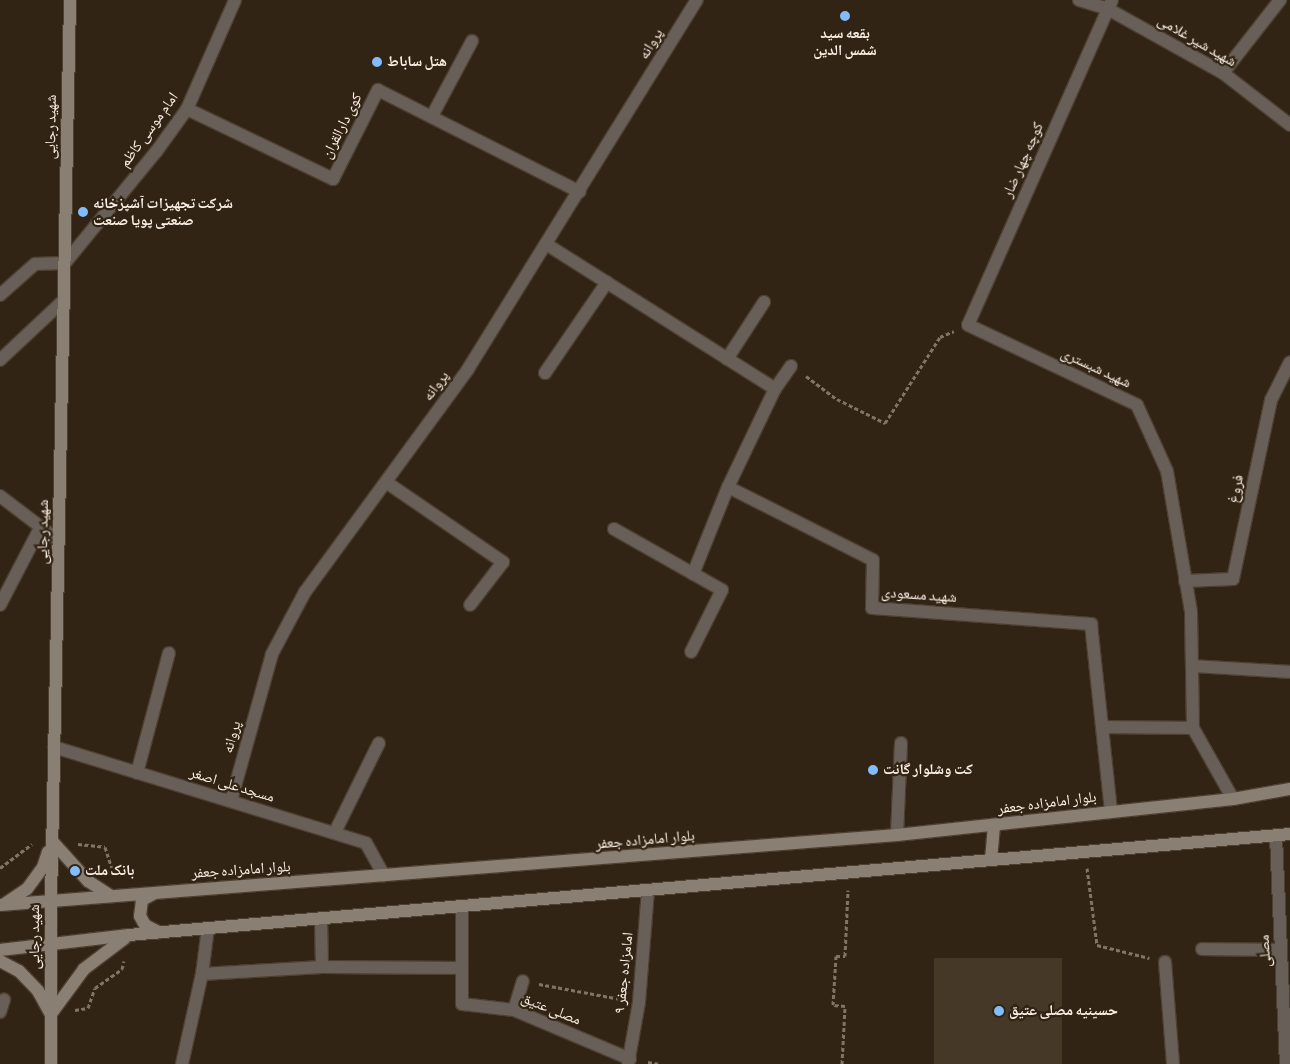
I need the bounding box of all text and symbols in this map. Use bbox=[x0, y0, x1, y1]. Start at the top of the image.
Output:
marker: بقعه سید شمس الدین bbox=[839, 10, 851, 22]
street label: شهید شیر غلامی bbox=[1154, 11, 1240, 71]
place label: بقعه سید شمس الدین bbox=[813, 24, 877, 59]
street label: پروانه bbox=[635, 25, 667, 63]
place label: هتل ساباط bbox=[387, 53, 447, 71]
marker: هتل ساباط bbox=[371, 56, 383, 68]
street label: امام موسی کاظم bbox=[116, 89, 182, 171]
street label: کوی دارالقران bbox=[318, 90, 366, 162]
street label: شهید رجایی bbox=[41, 94, 61, 160]
street label: کوچه چهار ضار bbox=[998, 120, 1048, 200]
place label: شرکت تجهیزات آشپزخانه صنعتی پویا صنعت bbox=[93, 194, 233, 229]
marker: شرکت تجهیزات آشپزخانه صنعتی پویا صنعت bbox=[77, 206, 89, 218]
street label: شهید شبستری bbox=[1058, 344, 1134, 392]
street label: پروانه bbox=[419, 367, 453, 405]
street label: فروغ bbox=[1224, 473, 1248, 505]
street label: شهید رجایی bbox=[33, 499, 53, 565]
street label: شهید مسعودی bbox=[880, 583, 958, 607]
street label: پروانه bbox=[219, 719, 245, 755]
place label: کت وشلوار گانت bbox=[883, 761, 973, 779]
street label: مسجد علی اصغر bbox=[187, 764, 277, 806]
marker: کت وشلوار گانت bbox=[867, 764, 879, 776]
street label: بلوار امامزاده جعفر bbox=[996, 788, 1098, 818]
street label: بلوار امامزاده جعفر bbox=[595, 827, 695, 853]
street label: بلوار امامزاده جعفر bbox=[191, 858, 291, 882]
place label: بانک ملت bbox=[85, 862, 134, 880]
marker: بانک ملت bbox=[69, 865, 81, 877]
street label: شهید رجایی bbox=[26, 904, 44, 970]
street label: امامزاده جعفر ۹ bbox=[611, 931, 637, 1015]
street label: مصلی bbox=[1255, 934, 1275, 968]
street label: مصلی عتیق bbox=[518, 989, 584, 1029]
place label: حسینیه مصلی عتیق bbox=[1009, 1002, 1118, 1020]
marker: حسینیه مصلی عتیق bbox=[993, 1005, 1005, 1017]

